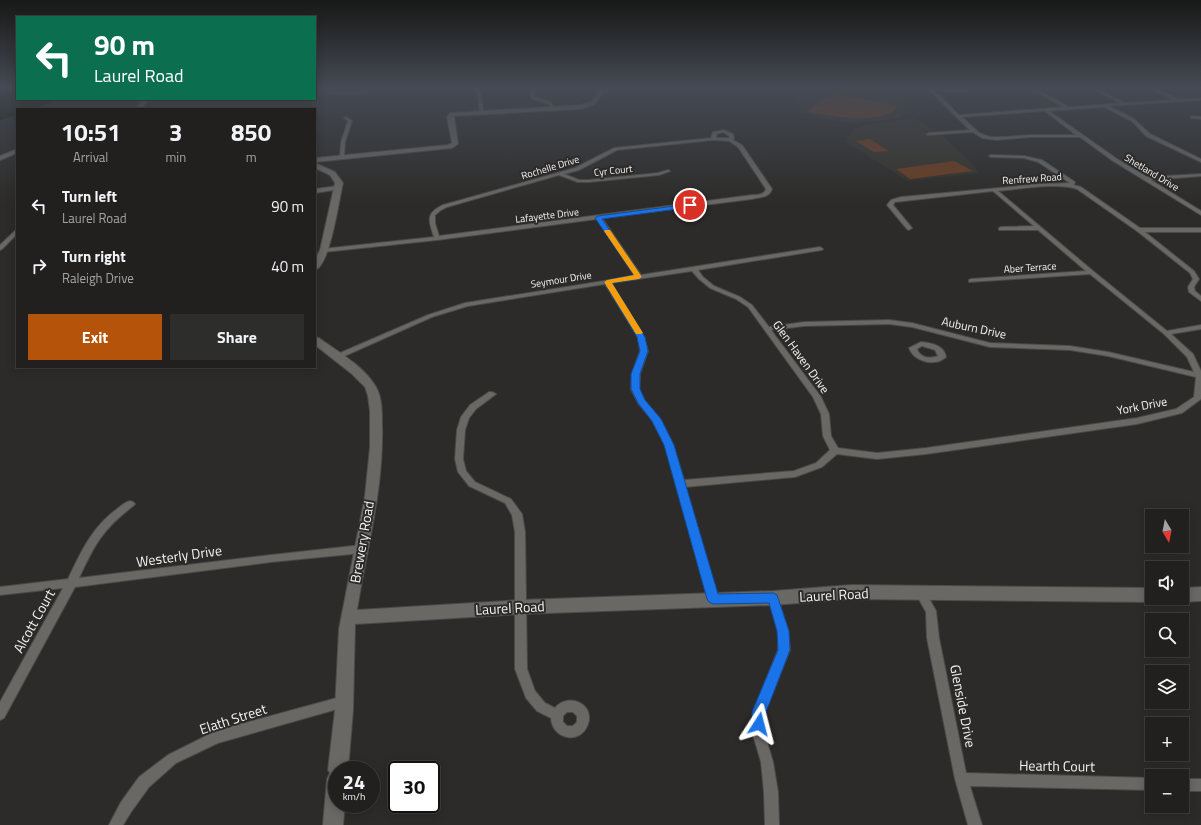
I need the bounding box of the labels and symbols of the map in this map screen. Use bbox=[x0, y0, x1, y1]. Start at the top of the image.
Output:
street label: Shetland Drive bbox=[1122, 150, 1182, 195]
street label: Rochelle Drive bbox=[519, 152, 581, 183]
street label: Cyr Court bbox=[593, 161, 634, 180]
street label: Renfrew Road bbox=[1002, 169, 1062, 188]
pin bbox=[673, 188, 707, 222]
street label: Lafayette Drive bbox=[514, 204, 580, 227]
street label: Aber Terrace bbox=[1003, 258, 1057, 277]
street label: Seymour Drive bbox=[529, 267, 593, 292]
street label: Auburn Drive bbox=[940, 311, 1008, 344]
street label: Glen Haven Drive bbox=[768, 316, 834, 397]
street label: York Drive bbox=[1115, 391, 1169, 420]
street label: Brewery Road bbox=[344, 499, 379, 585]
north arrow bbox=[1145, 509, 1189, 553]
street label: Westerly Drive bbox=[135, 539, 223, 572]
street label: Laurel Road bbox=[799, 582, 869, 607]
street label: Alcott Court bbox=[7, 585, 60, 656]
street label: Laurel Road bbox=[475, 595, 545, 620]
street label: Glenside Drive bbox=[945, 663, 982, 749]
street label: Elath Street bbox=[197, 698, 269, 739]
position arrow bbox=[738, 703, 780, 745]
street label: Hearth Court bbox=[1019, 754, 1095, 777]
speed limit sign: 30 bbox=[388, 761, 440, 813]

